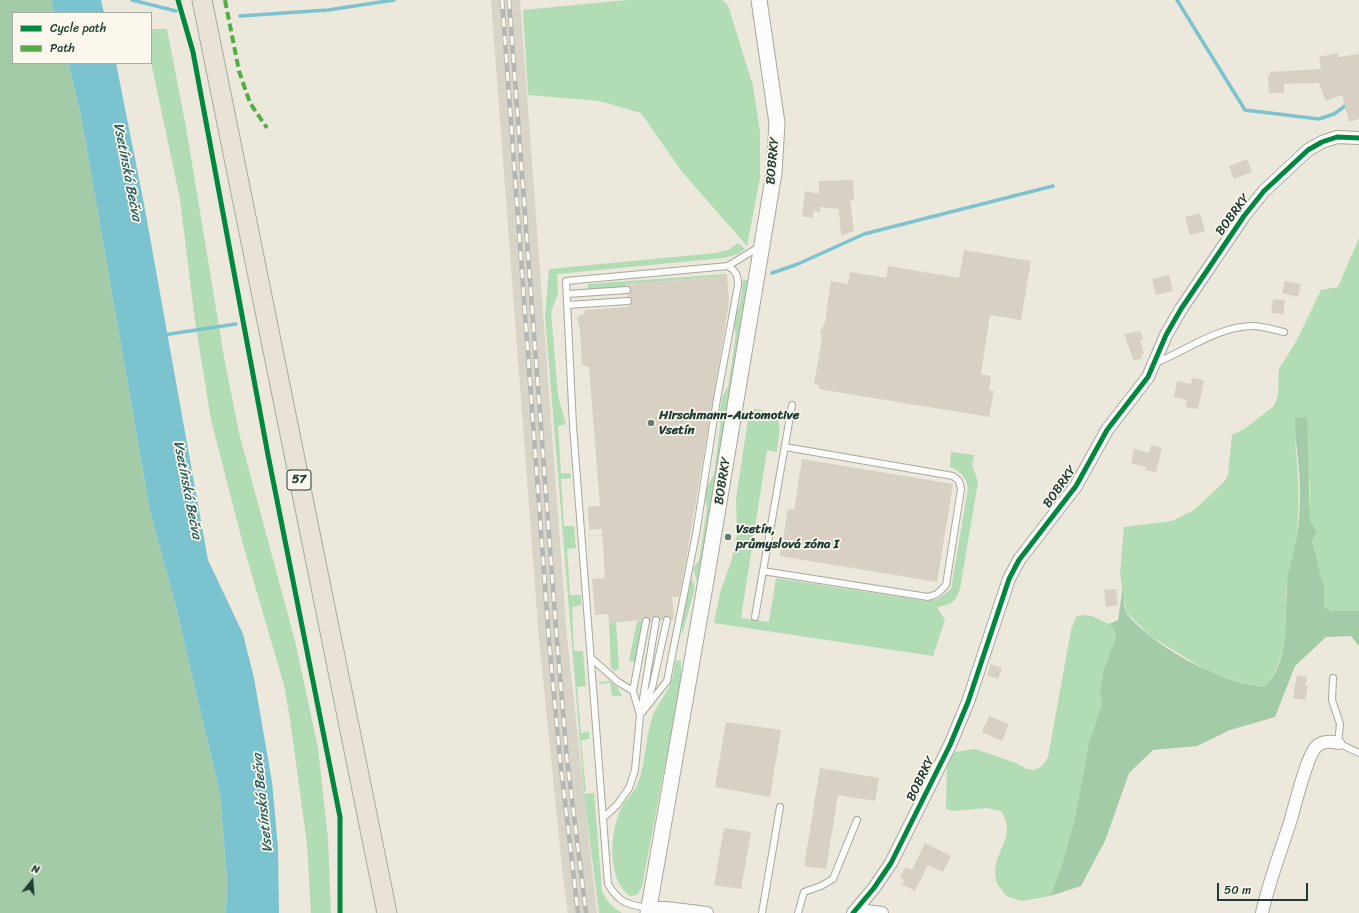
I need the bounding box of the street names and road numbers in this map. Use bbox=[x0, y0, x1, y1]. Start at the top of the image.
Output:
street label: BOBRKY bbox=[763, 136, 783, 186]
street label: BOBRKY bbox=[1213, 191, 1253, 239]
street label: BOBRKY bbox=[712, 456, 734, 506]
street label: BOBRKY bbox=[1040, 463, 1080, 511]
road number: 57 bbox=[287, 470, 311, 490]
street label: BOBRKY bbox=[904, 754, 938, 804]

